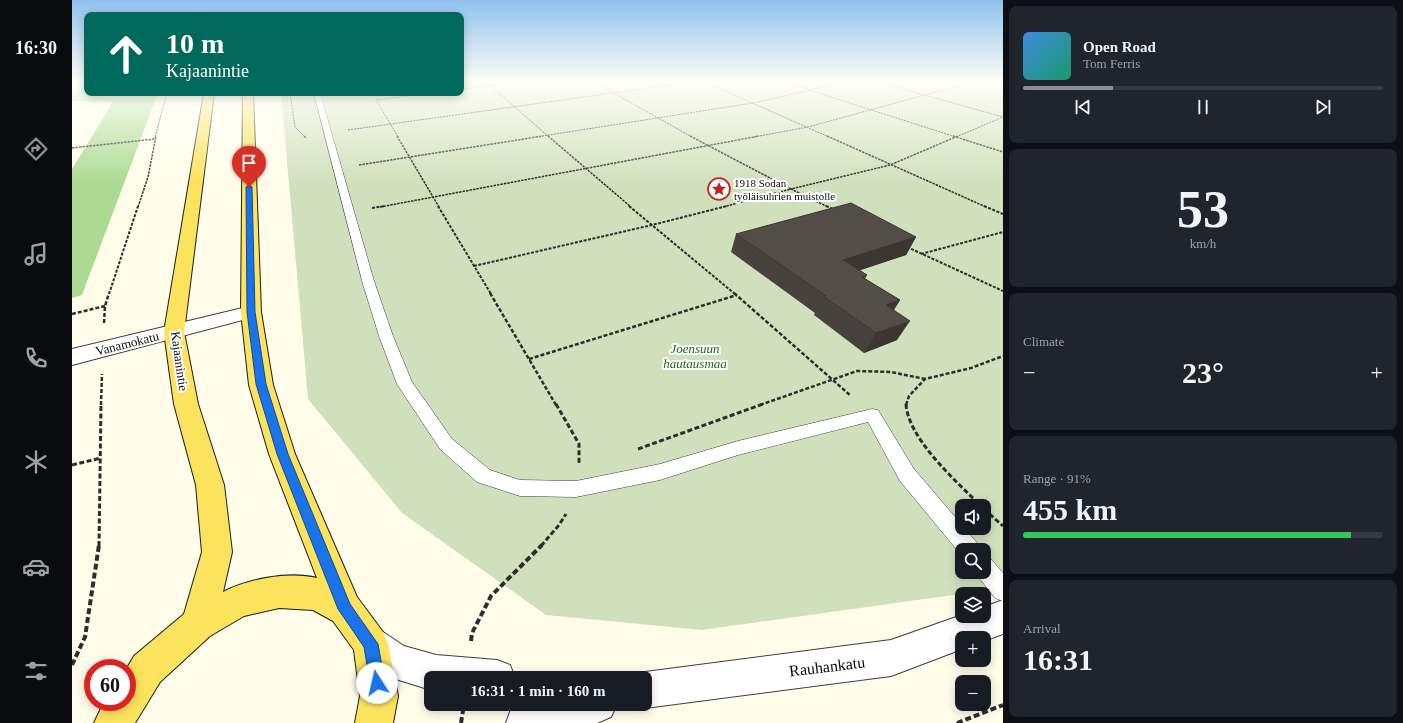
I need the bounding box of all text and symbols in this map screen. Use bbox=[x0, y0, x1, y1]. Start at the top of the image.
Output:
icon: ahead bbox=[100, 28, 152, 80]
text: 10 m bbox=[166, 28, 224, 59]
text: 16:30 bbox=[15, 38, 57, 58]
text: Open Road bbox=[1083, 39, 1156, 55]
text: Tom Ferris bbox=[1083, 56, 1140, 71]
text: Kajaanintie bbox=[166, 61, 249, 81]
icon: previous bbox=[1072, 96, 1094, 118]
icon: pause bbox=[1192, 96, 1214, 118]
icon: next bbox=[1312, 96, 1334, 118]
icon: directions bbox=[22, 135, 50, 163]
pin bbox=[232, 146, 266, 187]
icon: arrive bbox=[238, 152, 260, 174]
place icon: 1918 Sodan työläisuhrien muistolle bbox=[706, 176, 732, 202]
place label: 1918 Sodan työläisuhrien muistolle bbox=[734, 177, 835, 202]
text: 53 bbox=[1177, 181, 1229, 238]
text: km/h bbox=[1190, 236, 1216, 251]
icon: music bbox=[22, 240, 50, 268]
street label: Vanamokatu bbox=[94, 328, 161, 359]
street label: Kajaanintie bbox=[168, 330, 191, 392]
text: Climate bbox=[1023, 334, 1064, 349]
park label: Joensuun hautausmaa bbox=[663, 341, 727, 371]
icon: phone bbox=[22, 344, 50, 372]
text: 23° bbox=[1182, 356, 1224, 389]
text: − bbox=[1023, 360, 1035, 385]
text: + bbox=[1371, 360, 1383, 385]
icon: climate bbox=[22, 448, 50, 476]
text: Range · 91% bbox=[1023, 471, 1091, 486]
text: 455 km bbox=[1023, 493, 1117, 526]
map controls bbox=[955, 499, 991, 711]
button: sound bbox=[955, 499, 991, 535]
button: search bbox=[955, 543, 991, 579]
icon: car bbox=[22, 553, 50, 581]
button: layers bbox=[955, 587, 991, 623]
text: Arrival bbox=[1023, 621, 1061, 636]
button: + bbox=[955, 631, 991, 667]
text: 16:31 bbox=[1023, 643, 1093, 676]
street label: Rauhankatu bbox=[788, 653, 866, 680]
icon: filters bbox=[22, 657, 50, 685]
speed limit sign: 60 bbox=[84, 659, 136, 711]
position arrow bbox=[356, 662, 398, 704]
button: − bbox=[955, 675, 991, 711]
text: 16:31 · 1 min · 160 m bbox=[471, 683, 606, 699]

